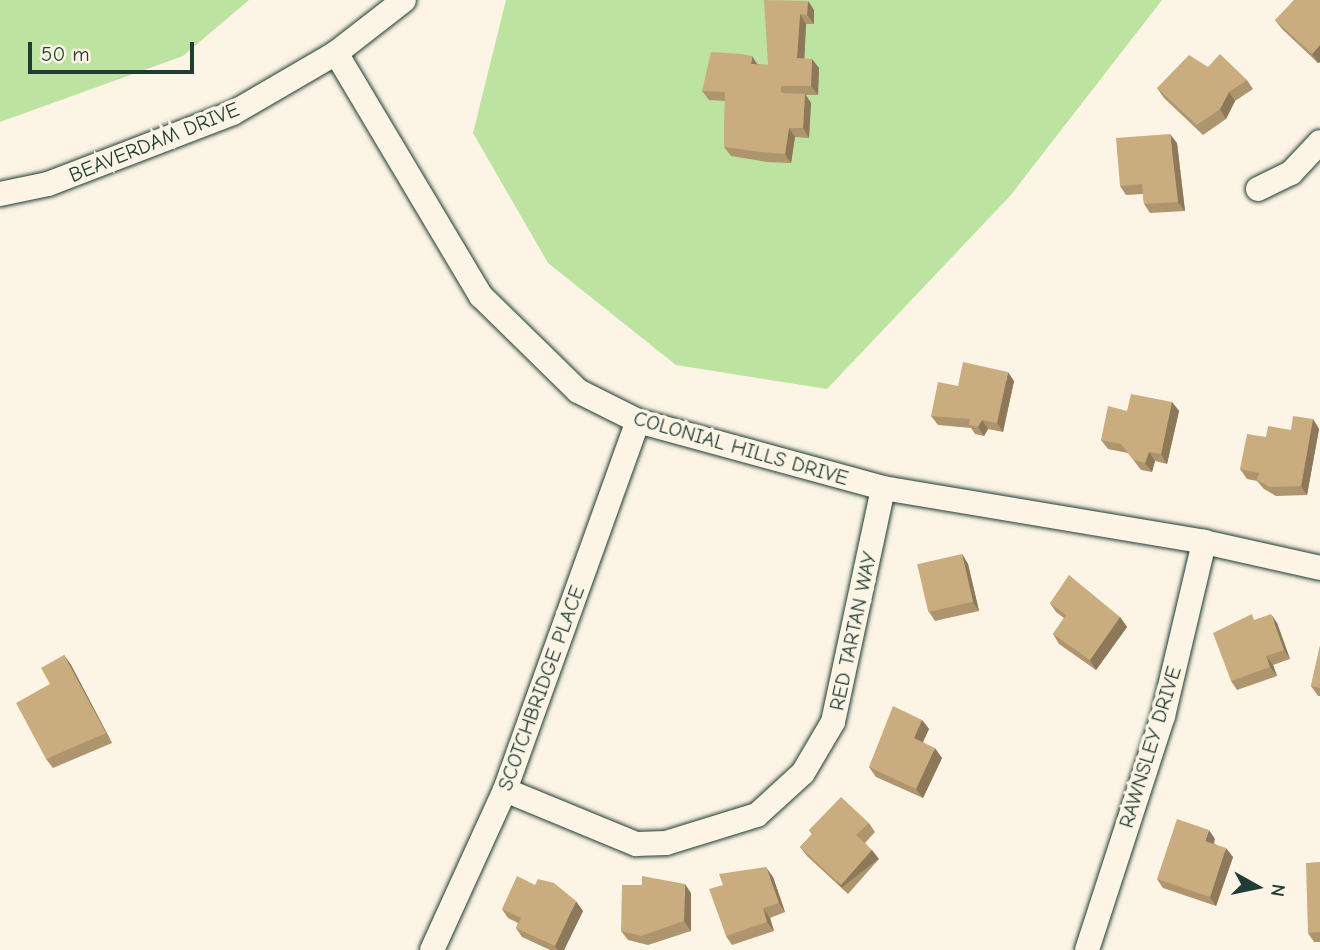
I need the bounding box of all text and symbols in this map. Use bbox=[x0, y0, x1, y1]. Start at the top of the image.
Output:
scale bar bbox=[32, 28, 198, 72]
text: 50 m bbox=[41, 42, 90, 66]
street label: BEAVERDAM DRIVE bbox=[65, 96, 243, 188]
street label: COLONIAL HILLS DRIVE bbox=[631, 405, 851, 491]
street label: RED TARTAN WAY bbox=[824, 549, 882, 713]
street label: SCOTCHBRIDGE PLACE bbox=[492, 582, 590, 794]
street label: RAWNSLEY DRIVE bbox=[1113, 663, 1187, 831]
north arrow bbox=[1222, 852, 1292, 922]
text: N bbox=[1266, 882, 1290, 898]

